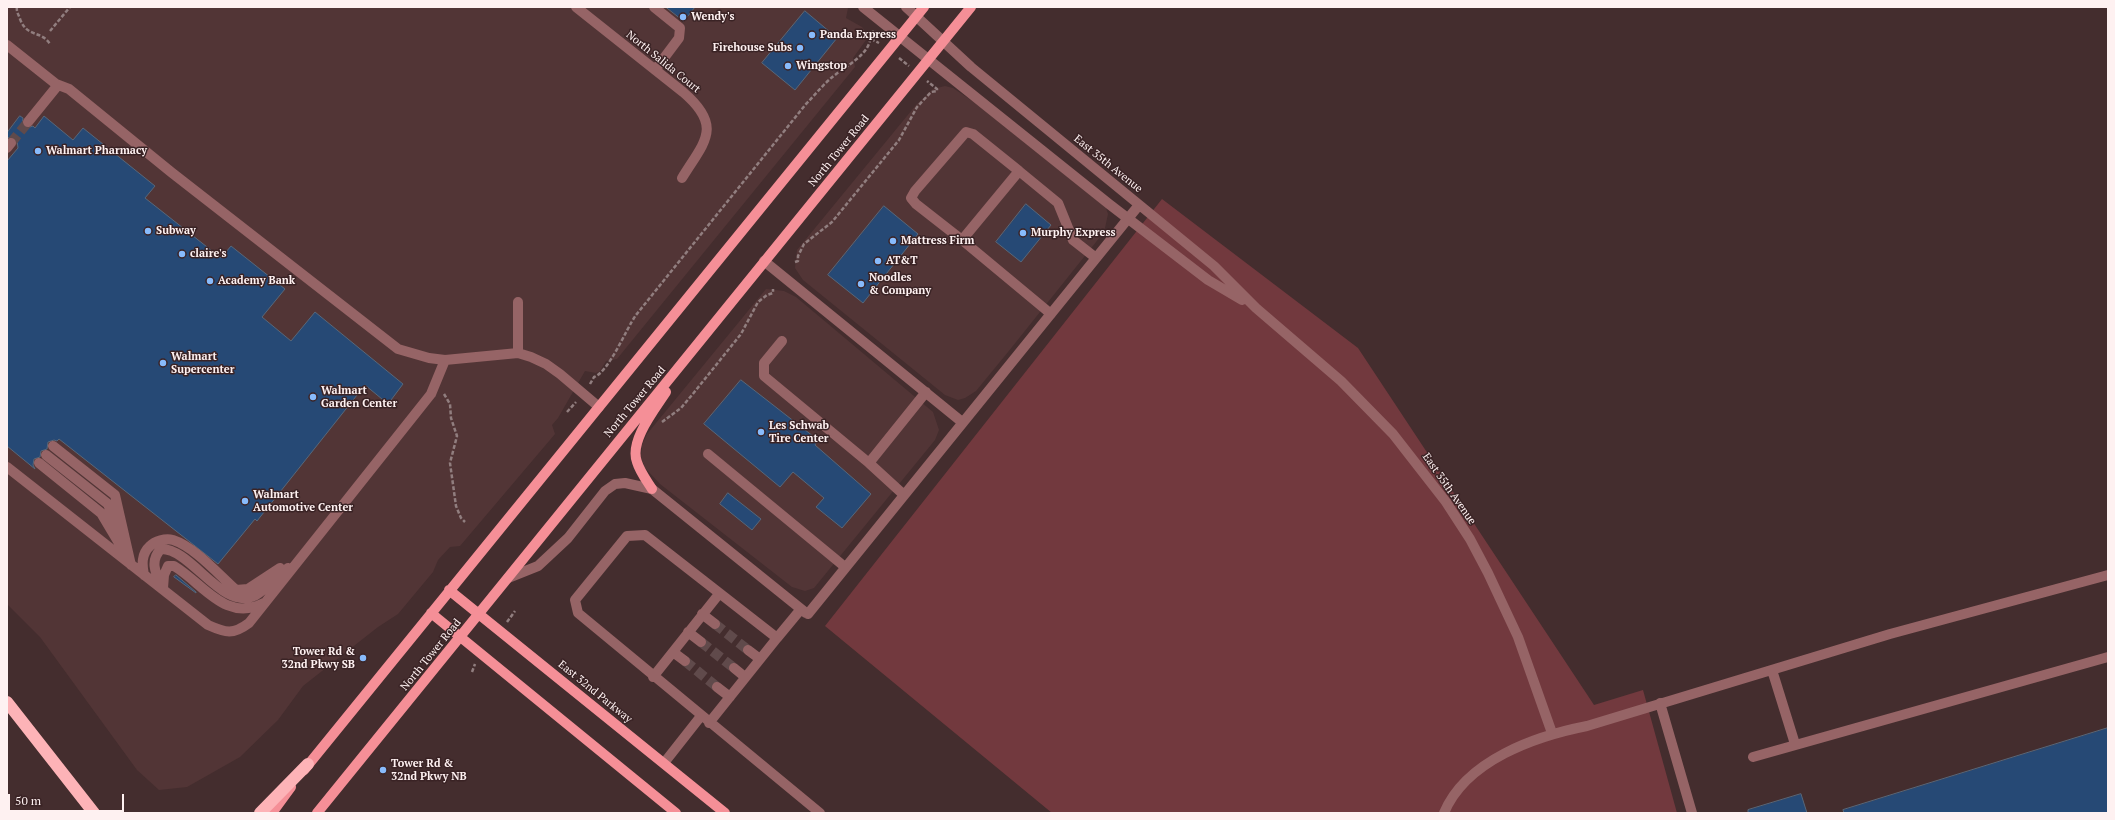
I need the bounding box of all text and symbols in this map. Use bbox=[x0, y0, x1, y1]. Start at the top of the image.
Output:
place label: Wendy's bbox=[691, 10, 734, 24]
marker: Wendy's bbox=[678, 12, 688, 22]
street label: North Salida Court bbox=[623, 28, 703, 96]
place label: Panda Express bbox=[820, 28, 896, 42]
marker: Panda Express bbox=[807, 30, 817, 40]
place label: Firehouse Subs bbox=[713, 41, 792, 55]
marker: Firehouse Subs bbox=[795, 43, 805, 53]
place label: Wingstop bbox=[796, 59, 847, 73]
marker: Wingstop bbox=[783, 61, 793, 71]
street label: North Tower Road bbox=[806, 112, 872, 190]
street label: East 35th Avenue bbox=[1071, 132, 1145, 196]
place label: Walmart Pharmacy bbox=[46, 144, 147, 158]
marker: Walmart Pharmacy bbox=[33, 146, 43, 156]
place label: Subway bbox=[156, 224, 196, 238]
marker: Subway bbox=[143, 226, 153, 236]
place label: Murphy Express bbox=[1031, 226, 1115, 240]
marker: Murphy Express bbox=[1018, 228, 1028, 238]
place label: Mattress Firm bbox=[901, 234, 974, 248]
marker: Mattress Firm bbox=[888, 236, 898, 246]
place label: claire's bbox=[190, 247, 226, 261]
marker: claire's bbox=[177, 249, 187, 259]
place label: AT&T bbox=[886, 254, 918, 268]
marker: AT&T bbox=[873, 256, 883, 266]
place label: Noodles & Company bbox=[869, 271, 931, 297]
place label: Academy Bank bbox=[218, 274, 295, 288]
marker: Academy Bank bbox=[205, 276, 215, 286]
marker: Noodles & Company bbox=[856, 279, 866, 289]
place label: Walmart Supercenter bbox=[171, 350, 235, 376]
marker: Walmart Supercenter bbox=[158, 358, 168, 368]
street label: North Tower Road bbox=[602, 364, 668, 440]
place label: Walmart Garden Center bbox=[321, 384, 397, 410]
marker: Walmart Garden Center bbox=[308, 392, 318, 402]
place label: Les Schwab Tire Center bbox=[769, 419, 829, 445]
marker: Les Schwab Tire Center bbox=[756, 427, 766, 437]
street label: East 35th Avenue bbox=[1419, 451, 1479, 527]
place label: Walmart Automotive Center bbox=[253, 488, 353, 514]
marker: Walmart Automotive Center bbox=[240, 496, 250, 506]
street label: North Tower Road bbox=[398, 616, 464, 694]
place label: Tower Rd & 32nd Pkwy SB bbox=[282, 645, 355, 671]
marker: Tower Rd & 32nd Pkwy SB bbox=[358, 653, 368, 663]
street label: East 32nd Parkway bbox=[555, 658, 635, 726]
place label: Tower Rd & 32nd Pkwy NB bbox=[391, 757, 467, 783]
marker: Tower Rd & 32nd Pkwy NB bbox=[378, 765, 388, 775]
scale bar bbox=[10, 786, 126, 812]
text: 50 m bbox=[15, 793, 41, 808]

